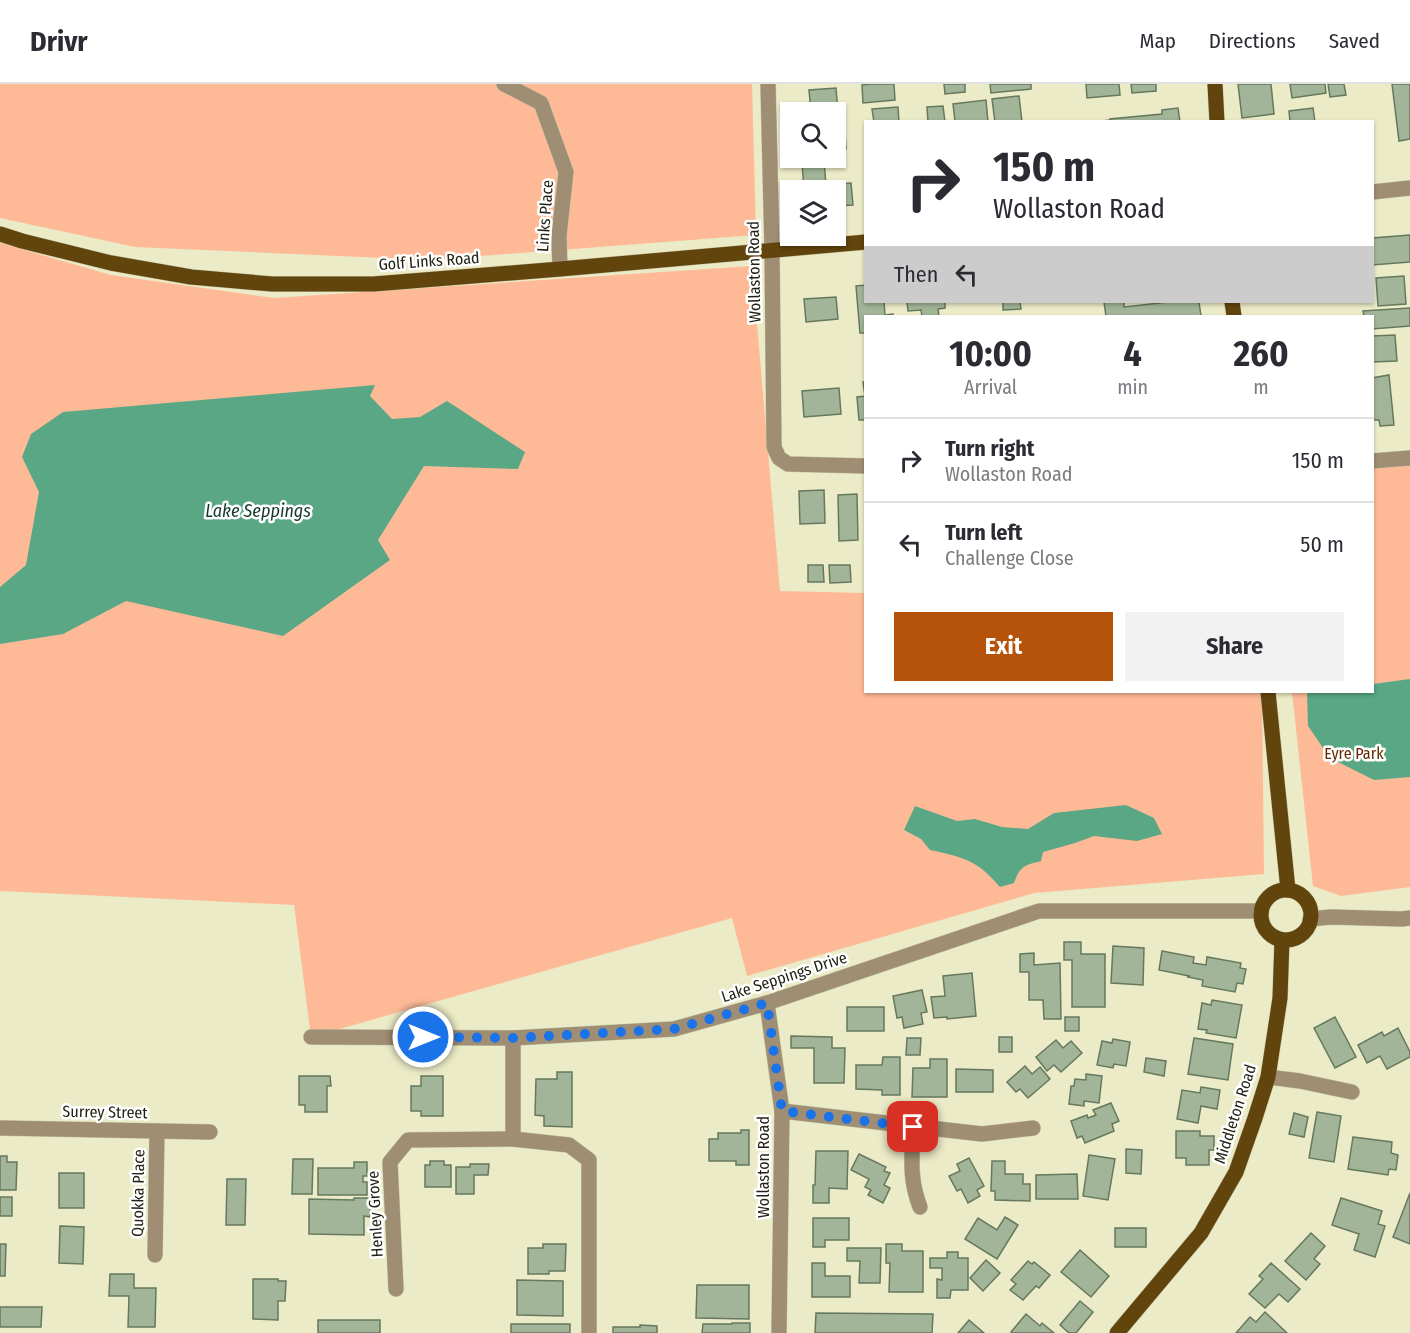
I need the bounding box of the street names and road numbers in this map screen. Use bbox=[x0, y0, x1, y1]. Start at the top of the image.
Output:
street label: Links Place bbox=[533, 179, 557, 253]
street label: Wollaston Road bbox=[744, 221, 764, 323]
street label: Golf Links Road bbox=[378, 248, 480, 274]
street label: Lake Seppings Drive bbox=[719, 948, 849, 1006]
street label: Middleton Road bbox=[1210, 1062, 1260, 1166]
street label: Surrey Street bbox=[62, 1102, 148, 1122]
street label: Wollaston Road bbox=[754, 1116, 773, 1218]
street label: Quokka Place bbox=[128, 1149, 148, 1237]
street label: Henley Grove bbox=[363, 1170, 387, 1258]

